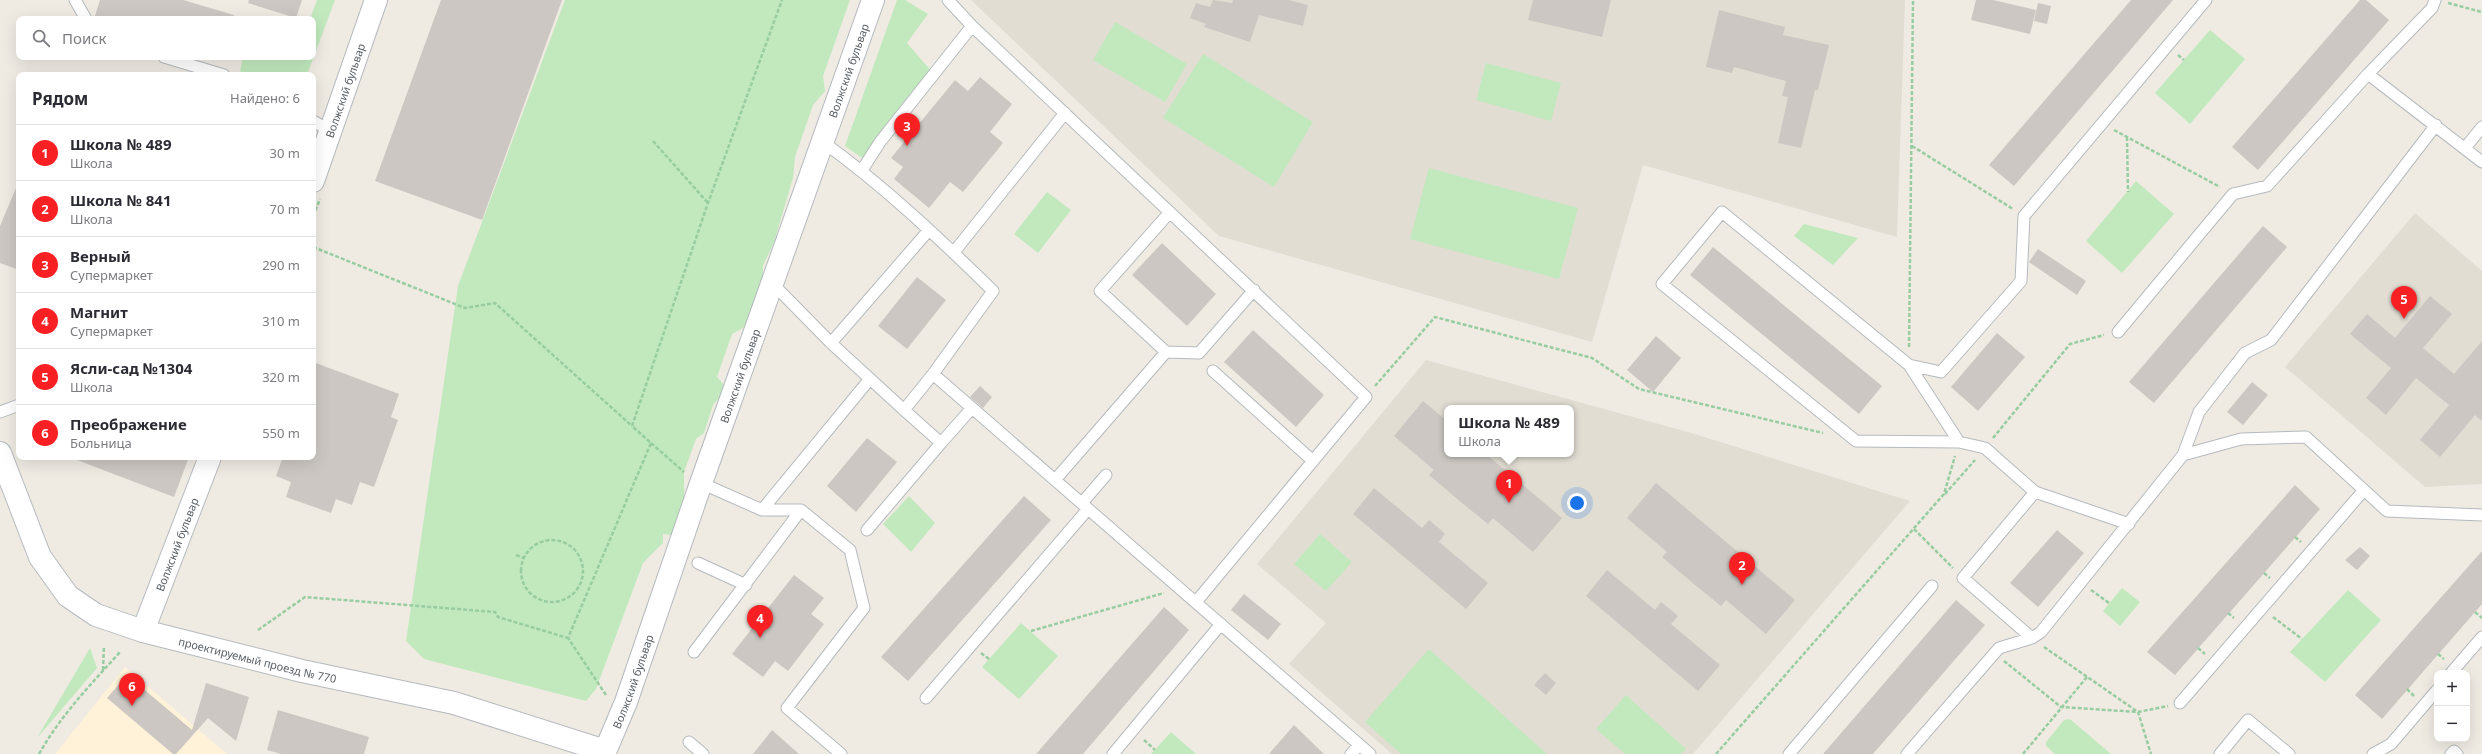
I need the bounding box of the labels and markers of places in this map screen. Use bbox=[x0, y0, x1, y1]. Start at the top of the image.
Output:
pin: 3 bbox=[894, 113, 920, 146]
pin: 5 bbox=[2391, 286, 2417, 319]
pin: 1 bbox=[1496, 470, 1522, 503]
pin: 2 bbox=[1729, 552, 1755, 585]
pin: 4 bbox=[747, 605, 773, 638]
pin: 6 bbox=[119, 673, 145, 706]

